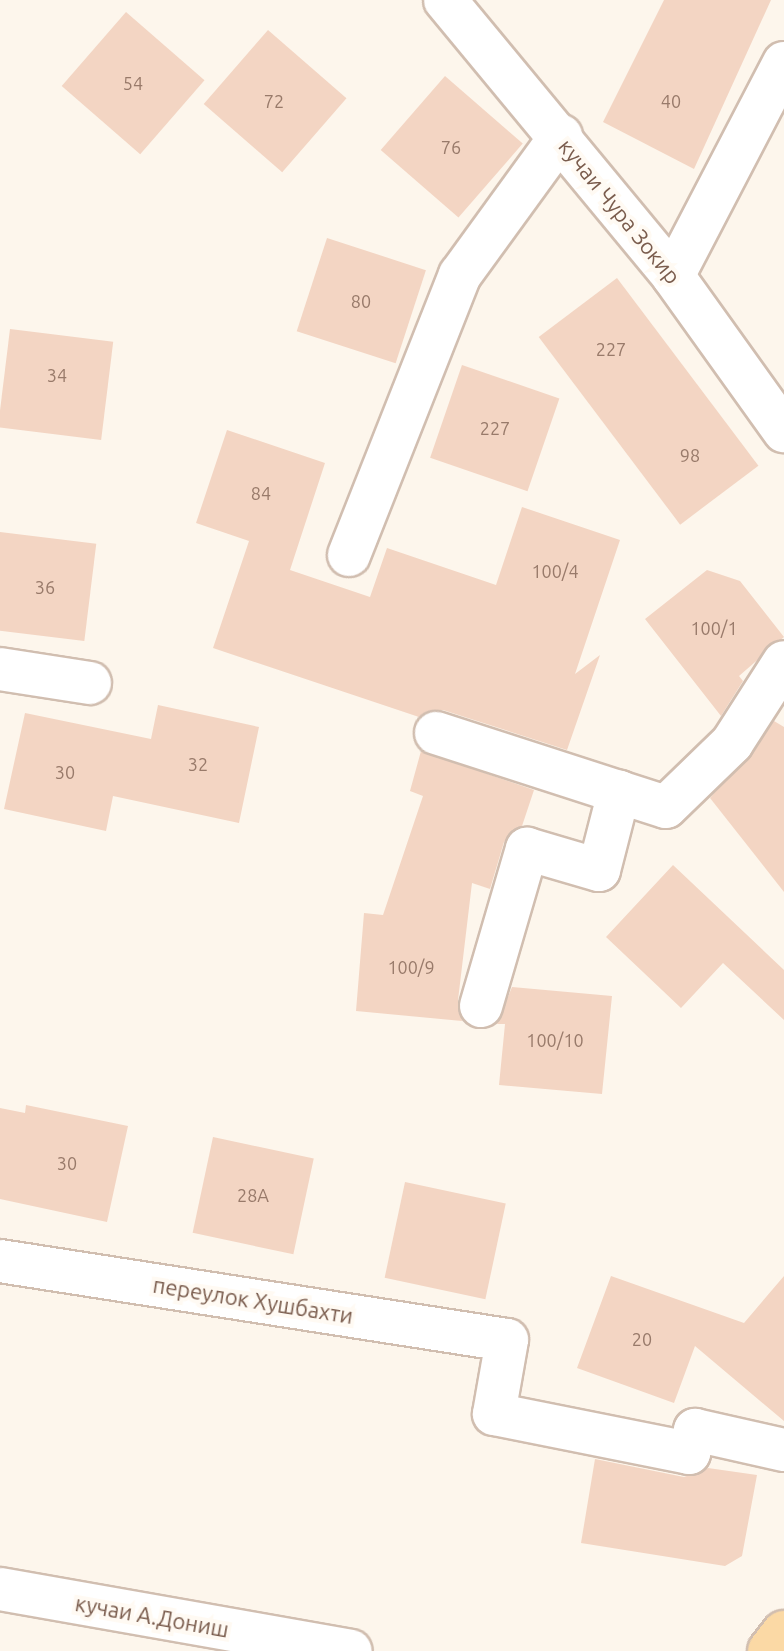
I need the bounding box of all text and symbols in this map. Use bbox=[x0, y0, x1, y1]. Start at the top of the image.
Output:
house number: 54 bbox=[123, 72, 143, 94]
house number: 72 bbox=[264, 90, 284, 112]
house number: 40 bbox=[661, 90, 681, 112]
street label: кучаи Чура Зокир bbox=[554, 133, 686, 289]
house number: 76 bbox=[441, 136, 461, 158]
house number: 80 bbox=[351, 290, 371, 312]
house number: 227 bbox=[596, 338, 626, 360]
house number: 34 bbox=[47, 364, 67, 386]
house number: 227 bbox=[480, 417, 510, 439]
house number: 98 bbox=[680, 444, 700, 466]
house number: 84 bbox=[251, 482, 271, 504]
house number: 100/4 bbox=[531, 560, 579, 582]
house number: 36 bbox=[35, 576, 55, 598]
house number: 100/1 bbox=[690, 617, 738, 639]
house number: 32 bbox=[188, 753, 208, 775]
house number: 30 bbox=[55, 761, 75, 783]
house number: 100/9 bbox=[387, 956, 435, 978]
house number: 100/10 bbox=[526, 1029, 584, 1051]
house number: 30 bbox=[57, 1152, 77, 1174]
house number: 28А bbox=[237, 1184, 269, 1206]
street label: переулок Хушбахти bbox=[151, 1271, 355, 1329]
house number: 20 bbox=[632, 1328, 652, 1350]
street label: кучаи А.Дониш bbox=[73, 1589, 231, 1643]

